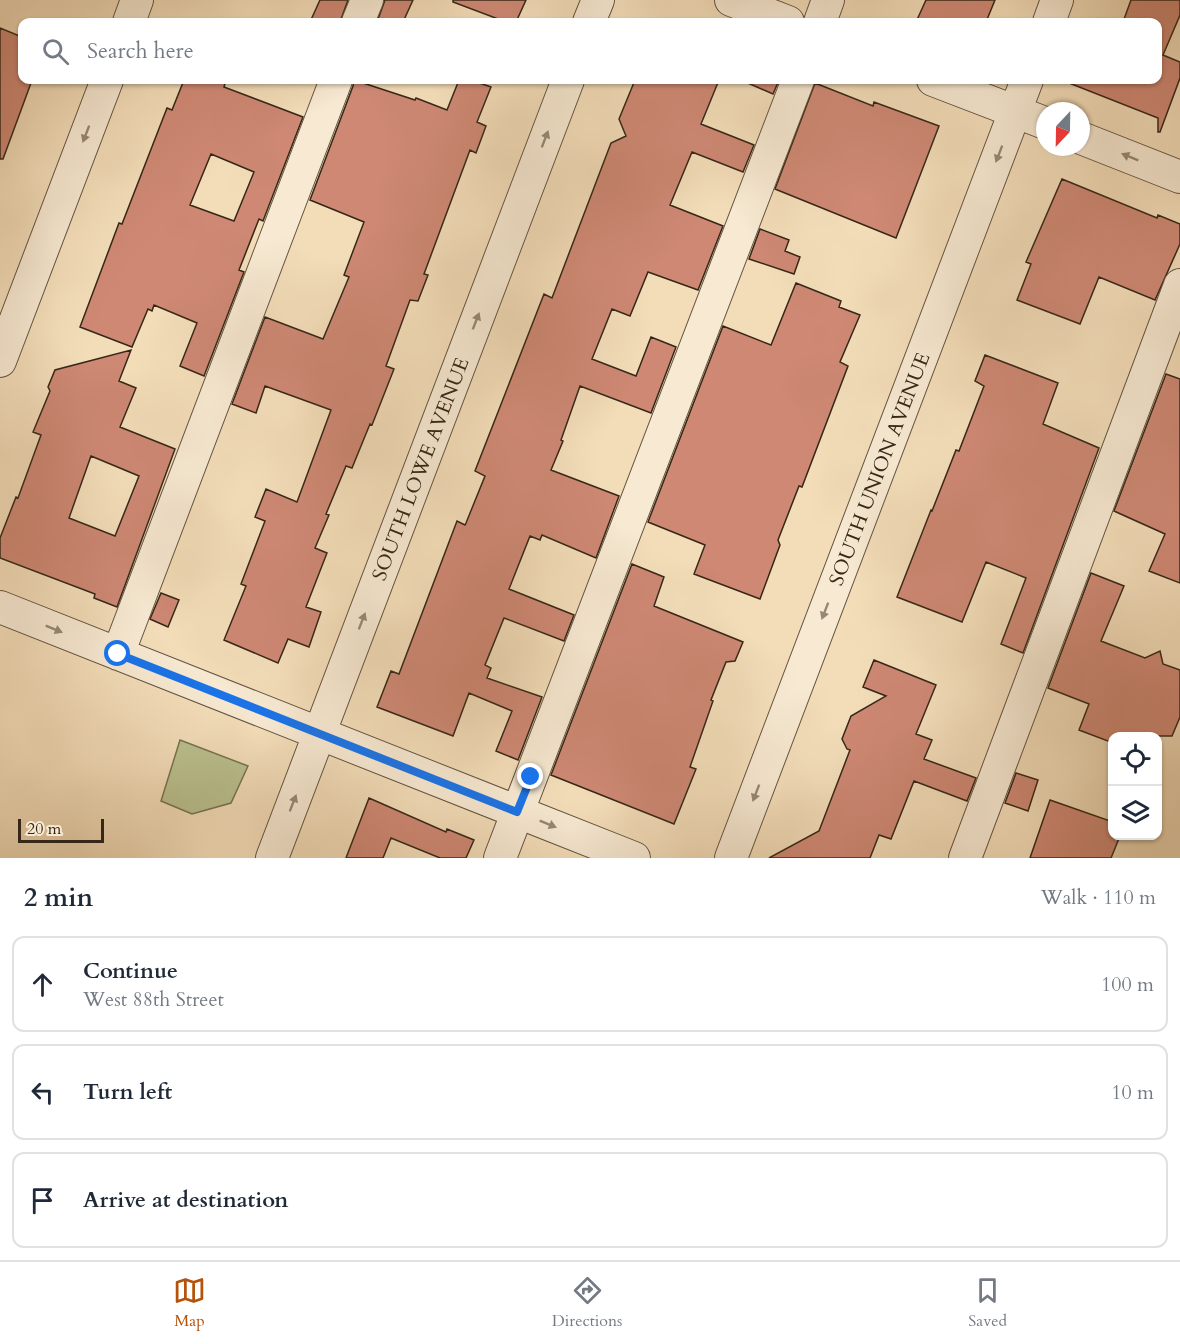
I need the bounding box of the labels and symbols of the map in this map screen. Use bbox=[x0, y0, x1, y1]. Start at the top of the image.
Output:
north arrow bbox=[1036, 102, 1090, 156]
one-way arrow bbox=[81, 125, 91, 143]
one-way arrow bbox=[540, 129, 550, 147]
one-way arrow bbox=[994, 145, 1003, 163]
one-way arrow bbox=[1121, 152, 1139, 162]
one-way arrow bbox=[472, 312, 481, 330]
street label: SOUTH UNION AVENUE bbox=[823, 349, 936, 589]
street label: SOUTH LOWE AVENUE bbox=[365, 354, 475, 584]
one-way arrow bbox=[820, 602, 829, 620]
one-way arrow bbox=[358, 612, 367, 630]
one-way arrow bbox=[46, 624, 64, 634]
route start bbox=[104, 640, 130, 666]
route end bbox=[517, 763, 543, 789]
one-way arrow bbox=[751, 784, 760, 802]
one-way arrow bbox=[288, 794, 298, 812]
scale bar bbox=[18, 816, 104, 844]
one-way arrow bbox=[539, 820, 557, 829]

